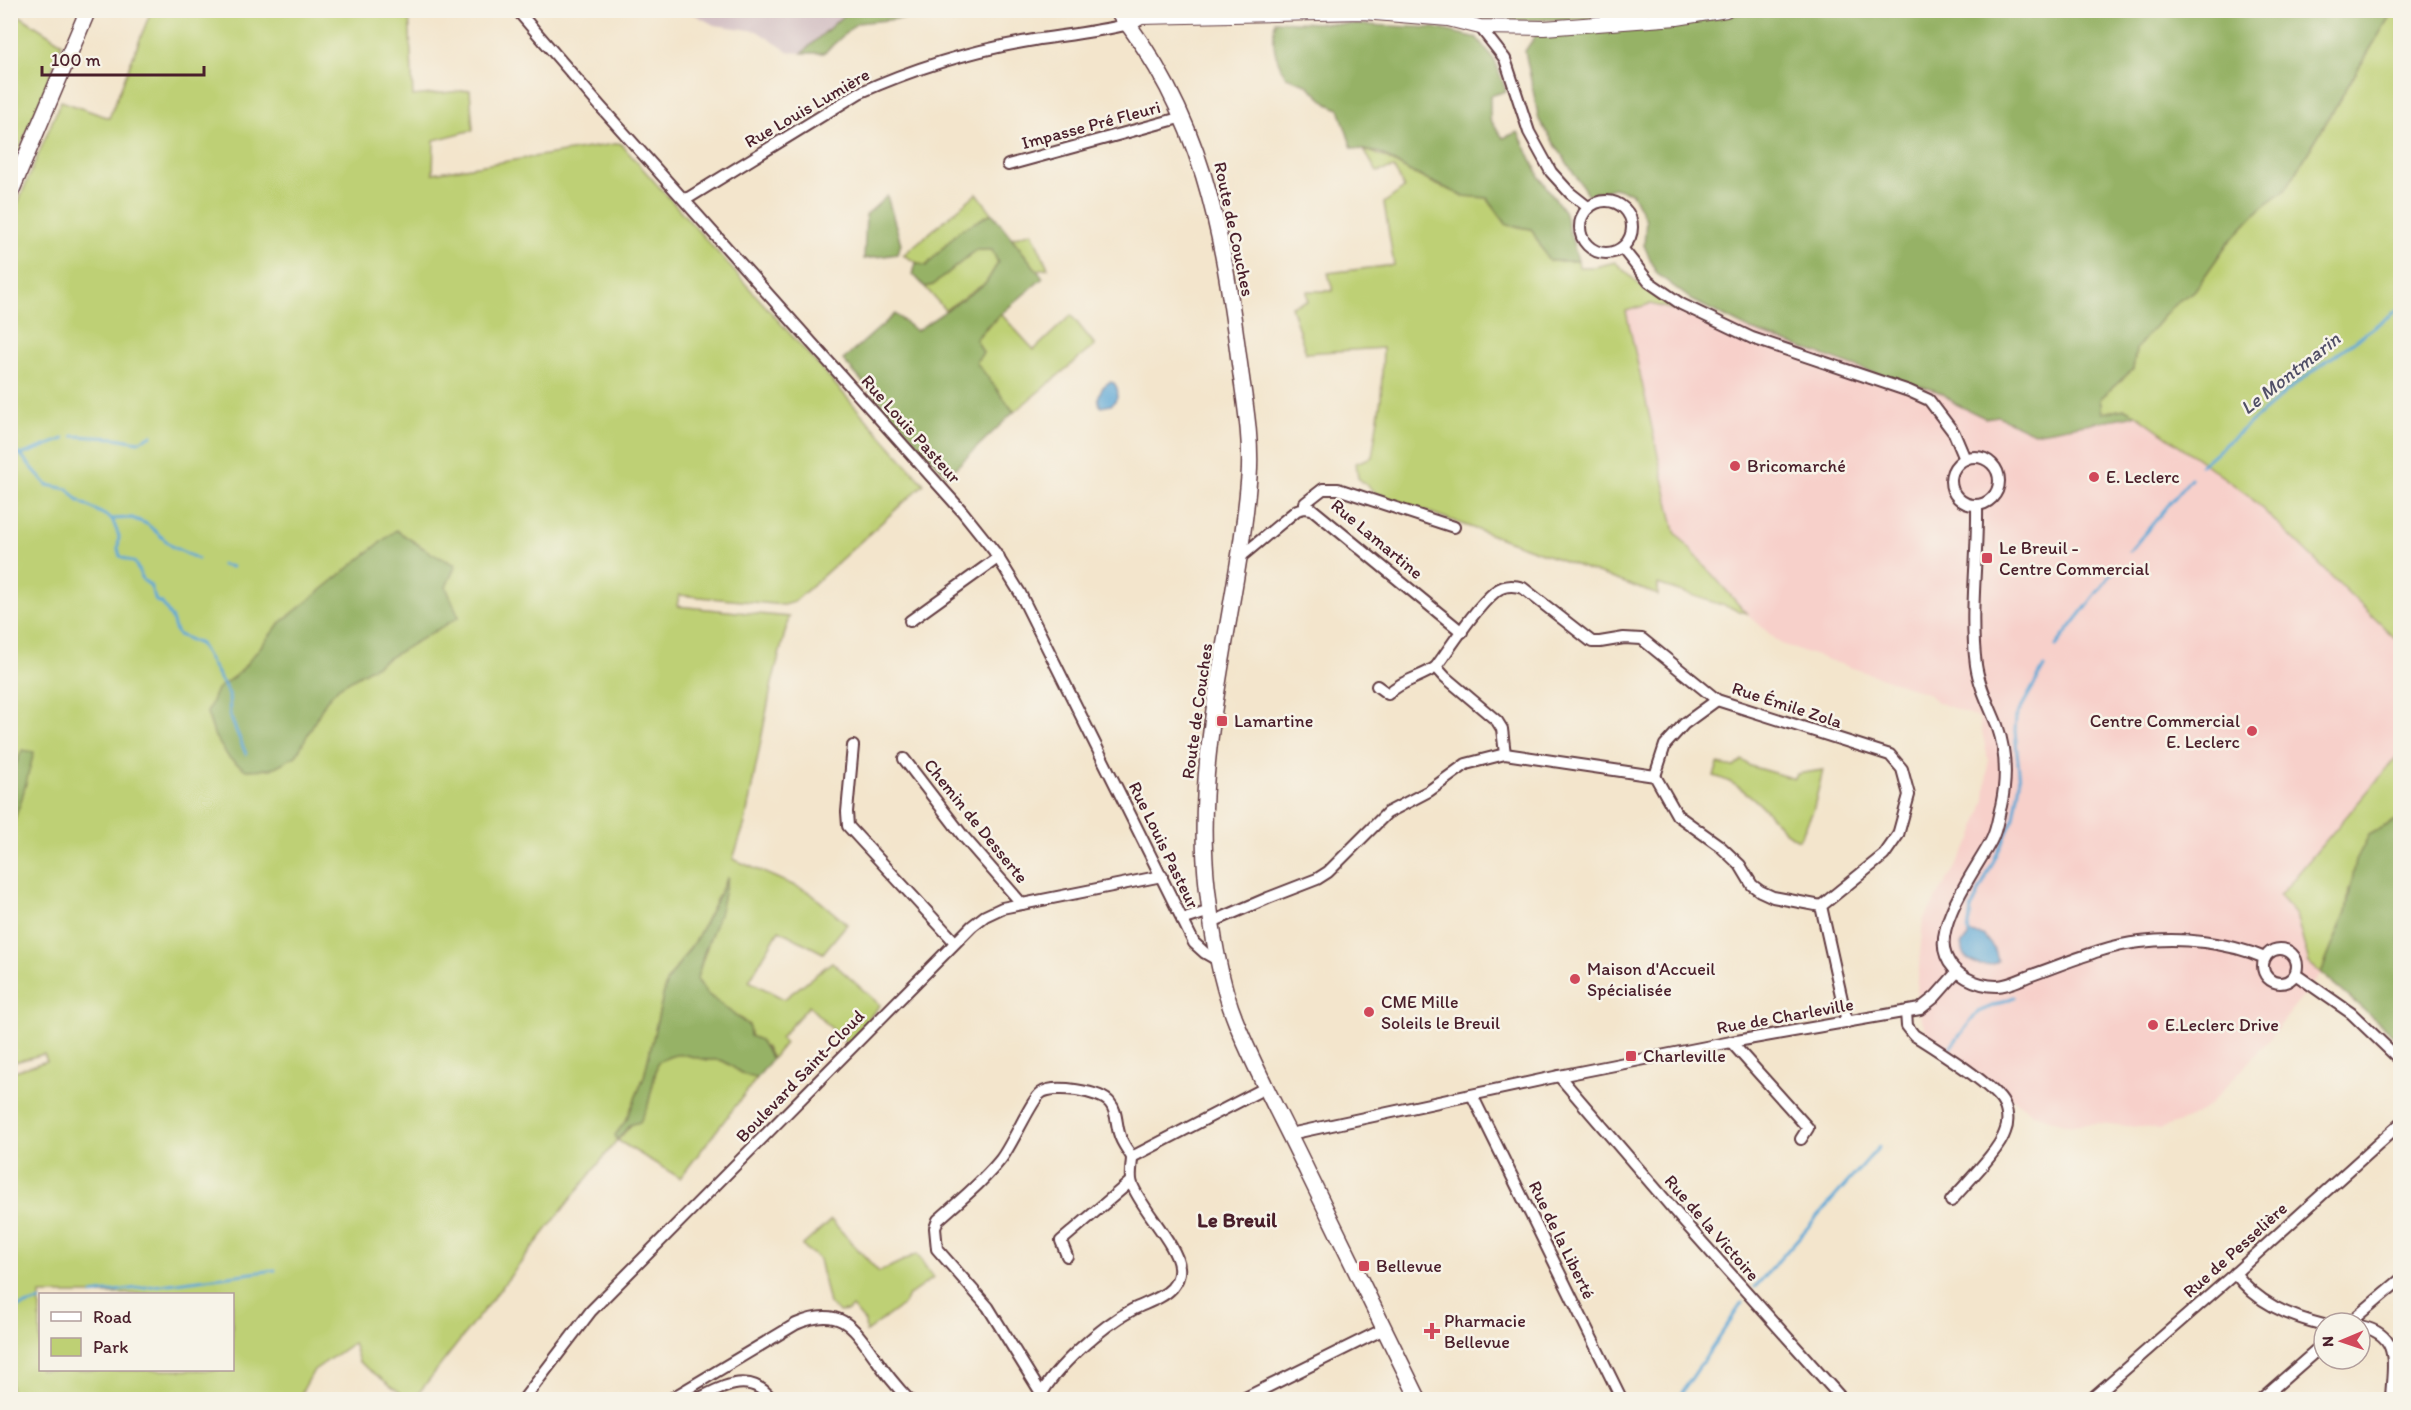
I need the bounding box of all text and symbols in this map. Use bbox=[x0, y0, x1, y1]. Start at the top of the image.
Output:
scale bar bbox=[42, 39, 204, 77]
text: 100 m bbox=[51, 49, 101, 71]
street label: Rue Louis Lumière bbox=[741, 63, 873, 153]
street label: Impasse Pré Fleuri bbox=[1019, 96, 1163, 154]
street label: Route de Couches bbox=[1209, 160, 1259, 298]
water label: Le Montmarin bbox=[2235, 326, 2345, 419]
street label: Rue Louis Pasteur bbox=[856, 370, 966, 488]
place label: Bricomarché bbox=[1747, 455, 1846, 477]
marker: Bricomarché bbox=[1728, 459, 1742, 473]
place label: E. Leclerc bbox=[2106, 466, 2180, 488]
marker: E. Leclerc bbox=[2087, 470, 2101, 484]
street label: Rue Lamartine bbox=[1326, 494, 1428, 584]
place label: Le Breuil - Centre Commercial bbox=[1999, 537, 2149, 580]
marker: Le Breuil - Centre Commercial bbox=[1980, 551, 1994, 565]
street label: Route de Couches bbox=[1177, 642, 1217, 780]
street label: Rue Émile Zola bbox=[1729, 677, 1846, 733]
place label: Lamartine bbox=[1234, 710, 1313, 732]
place label: Centre Commercial E. Leclerc bbox=[2090, 710, 2240, 753]
marker: Lamartine bbox=[1215, 714, 1229, 728]
marker: Centre Commercial E. Leclerc bbox=[2245, 724, 2259, 738]
street label: Chemin de Desserte bbox=[919, 754, 1033, 888]
street label: Rue Louis Pasteur bbox=[1124, 778, 1205, 913]
place label: Maison d'Accueil Spécialisée bbox=[1587, 958, 1715, 1001]
marker: Maison d'Accueil Spécialisée bbox=[1568, 972, 1582, 986]
place label: CME Mille Soleils le Breuil bbox=[1381, 991, 1500, 1034]
street label: Rue de Charleville bbox=[1715, 993, 1855, 1039]
street label: Boulevard Saint-Cloud bbox=[731, 1005, 869, 1147]
marker: CME Mille Soleils le Breuil bbox=[1362, 1005, 1376, 1019]
place label: E.Leclerc Drive bbox=[2165, 1014, 2279, 1036]
marker: E.Leclerc Drive bbox=[2146, 1018, 2160, 1032]
place label: Charleville bbox=[1643, 1045, 1726, 1067]
marker: Charleville bbox=[1624, 1049, 1638, 1063]
street label: Rue de la Victoire bbox=[1660, 1170, 1764, 1286]
street label: Rue de la Liberté bbox=[1524, 1177, 1600, 1303]
street label: Rue de Pesselière bbox=[2178, 1197, 2292, 1303]
district label: Le Breuil bbox=[1197, 1207, 1278, 1232]
place label: Bellevue bbox=[1376, 1255, 1442, 1277]
marker: Bellevue bbox=[1357, 1259, 1371, 1273]
legend bbox=[39, 1293, 234, 1371]
text: Road bbox=[93, 1306, 132, 1328]
place label: Pharmacie Bellevue bbox=[1444, 1310, 1526, 1353]
north arrow bbox=[2312, 1311, 2372, 1371]
marker: Pharmacie Bellevue bbox=[1425, 1324, 1439, 1338]
text: Park bbox=[93, 1336, 128, 1358]
text: N bbox=[2318, 1336, 2337, 1347]

